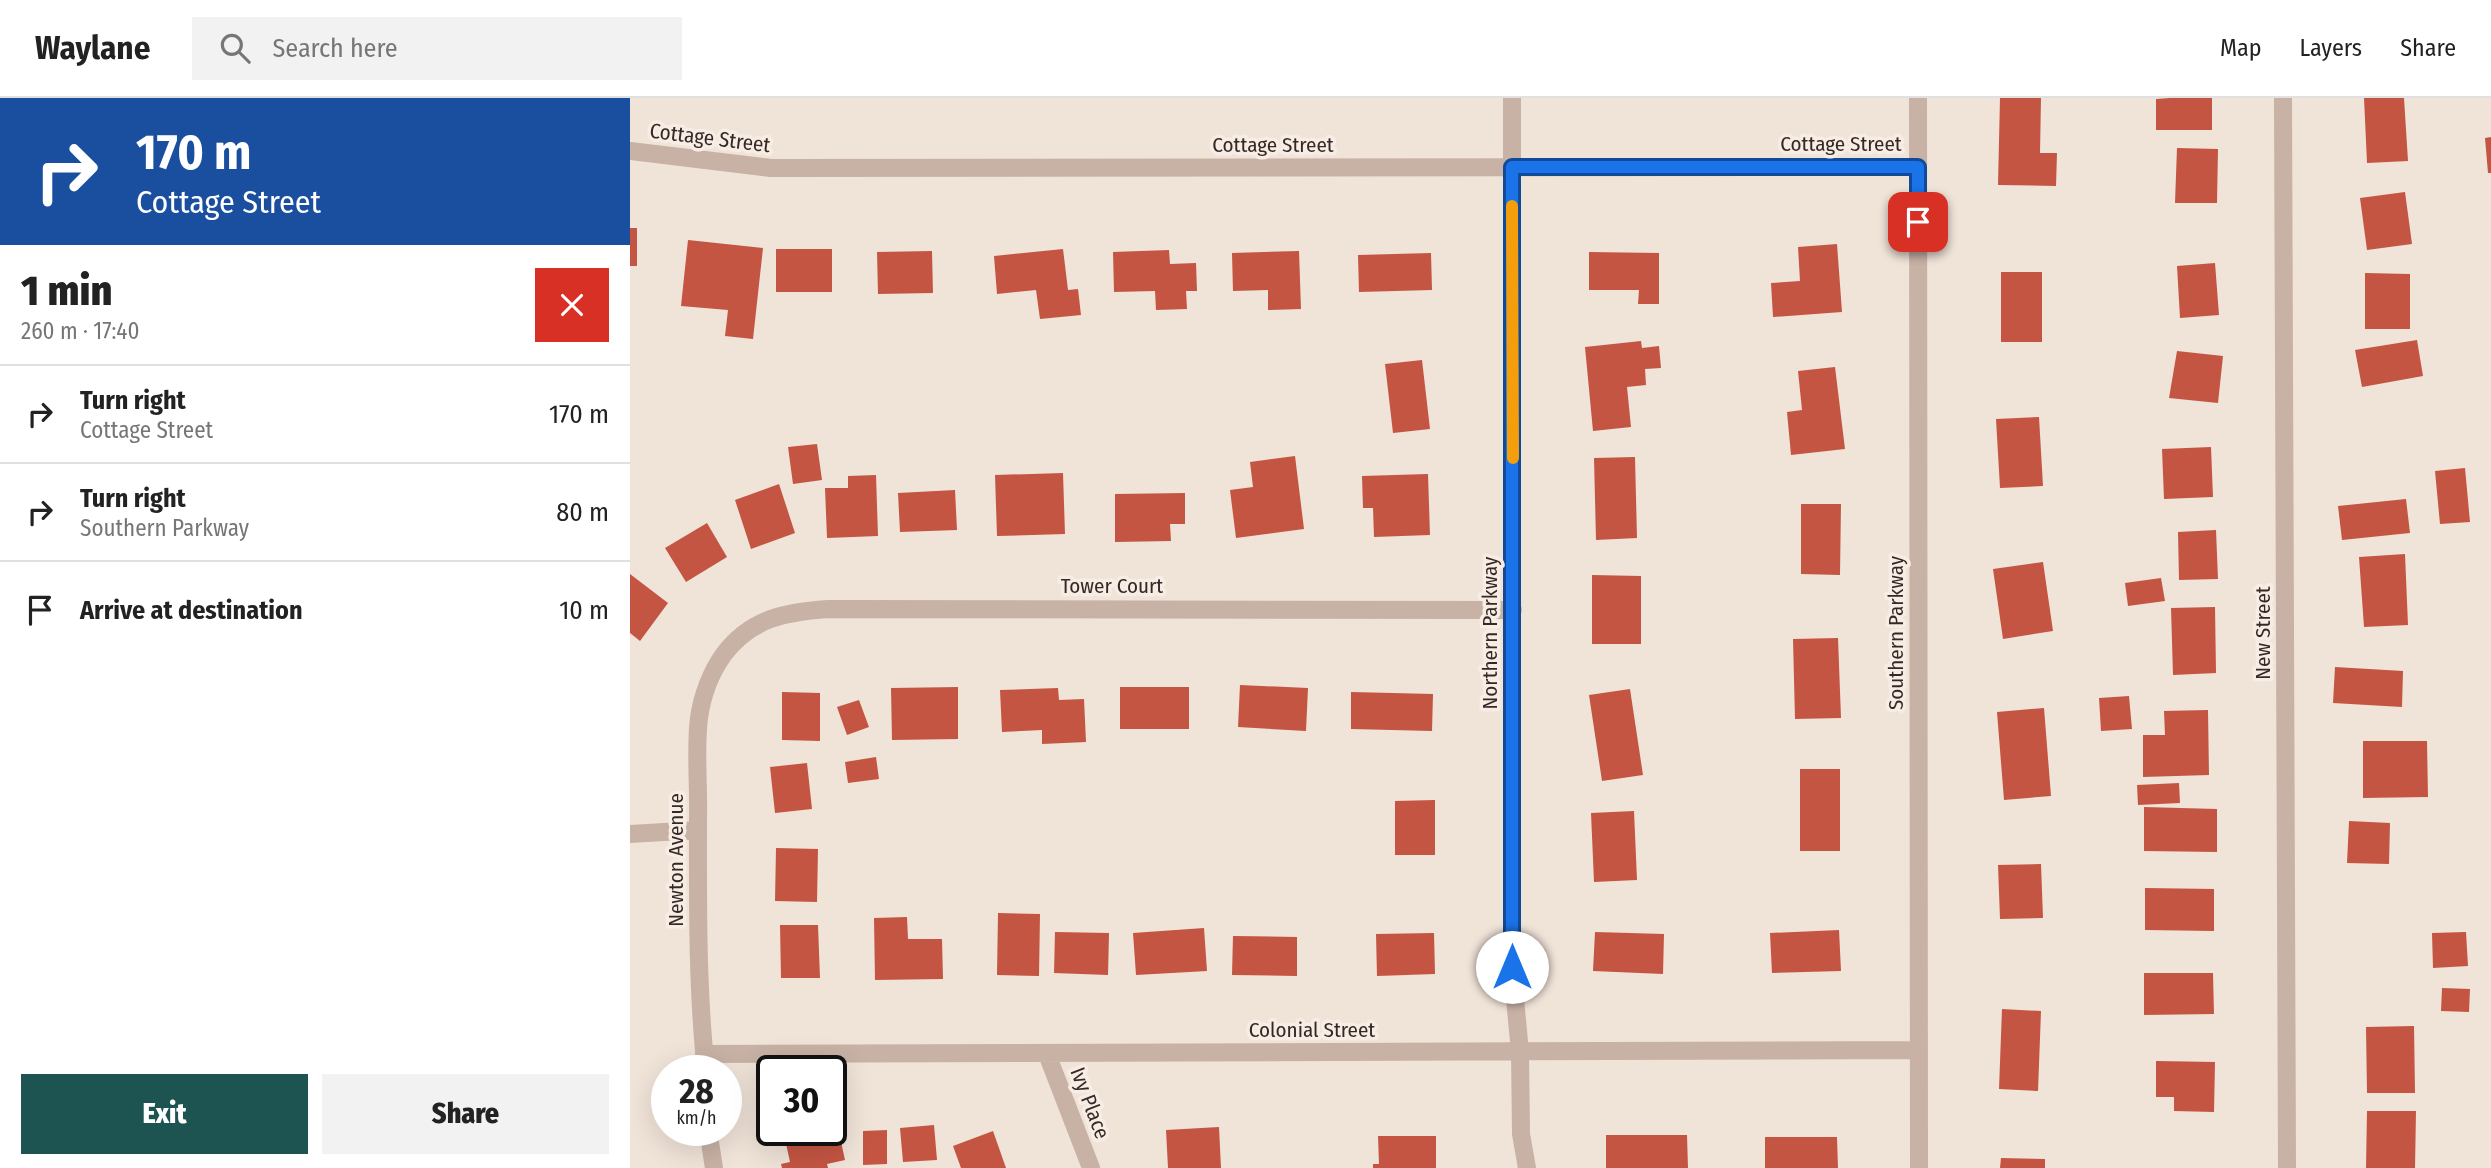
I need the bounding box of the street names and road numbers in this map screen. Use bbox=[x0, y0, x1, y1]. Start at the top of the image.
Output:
street label: Cottage Street bbox=[648, 118, 772, 158]
street label: Cottage Street bbox=[1780, 131, 1902, 157]
street label: Cottage Street bbox=[1212, 132, 1334, 158]
street label: Southern Parkway bbox=[1883, 555, 1909, 710]
street label: Northern Parkway bbox=[1477, 556, 1503, 709]
street label: Tower Court bbox=[1061, 573, 1163, 599]
street label: New Street bbox=[2250, 586, 2276, 680]
street label: Newton Avenue bbox=[663, 793, 689, 927]
street label: Colonial Street bbox=[1249, 1017, 1375, 1043]
street label: Ivy Place bbox=[1064, 1064, 1116, 1142]

